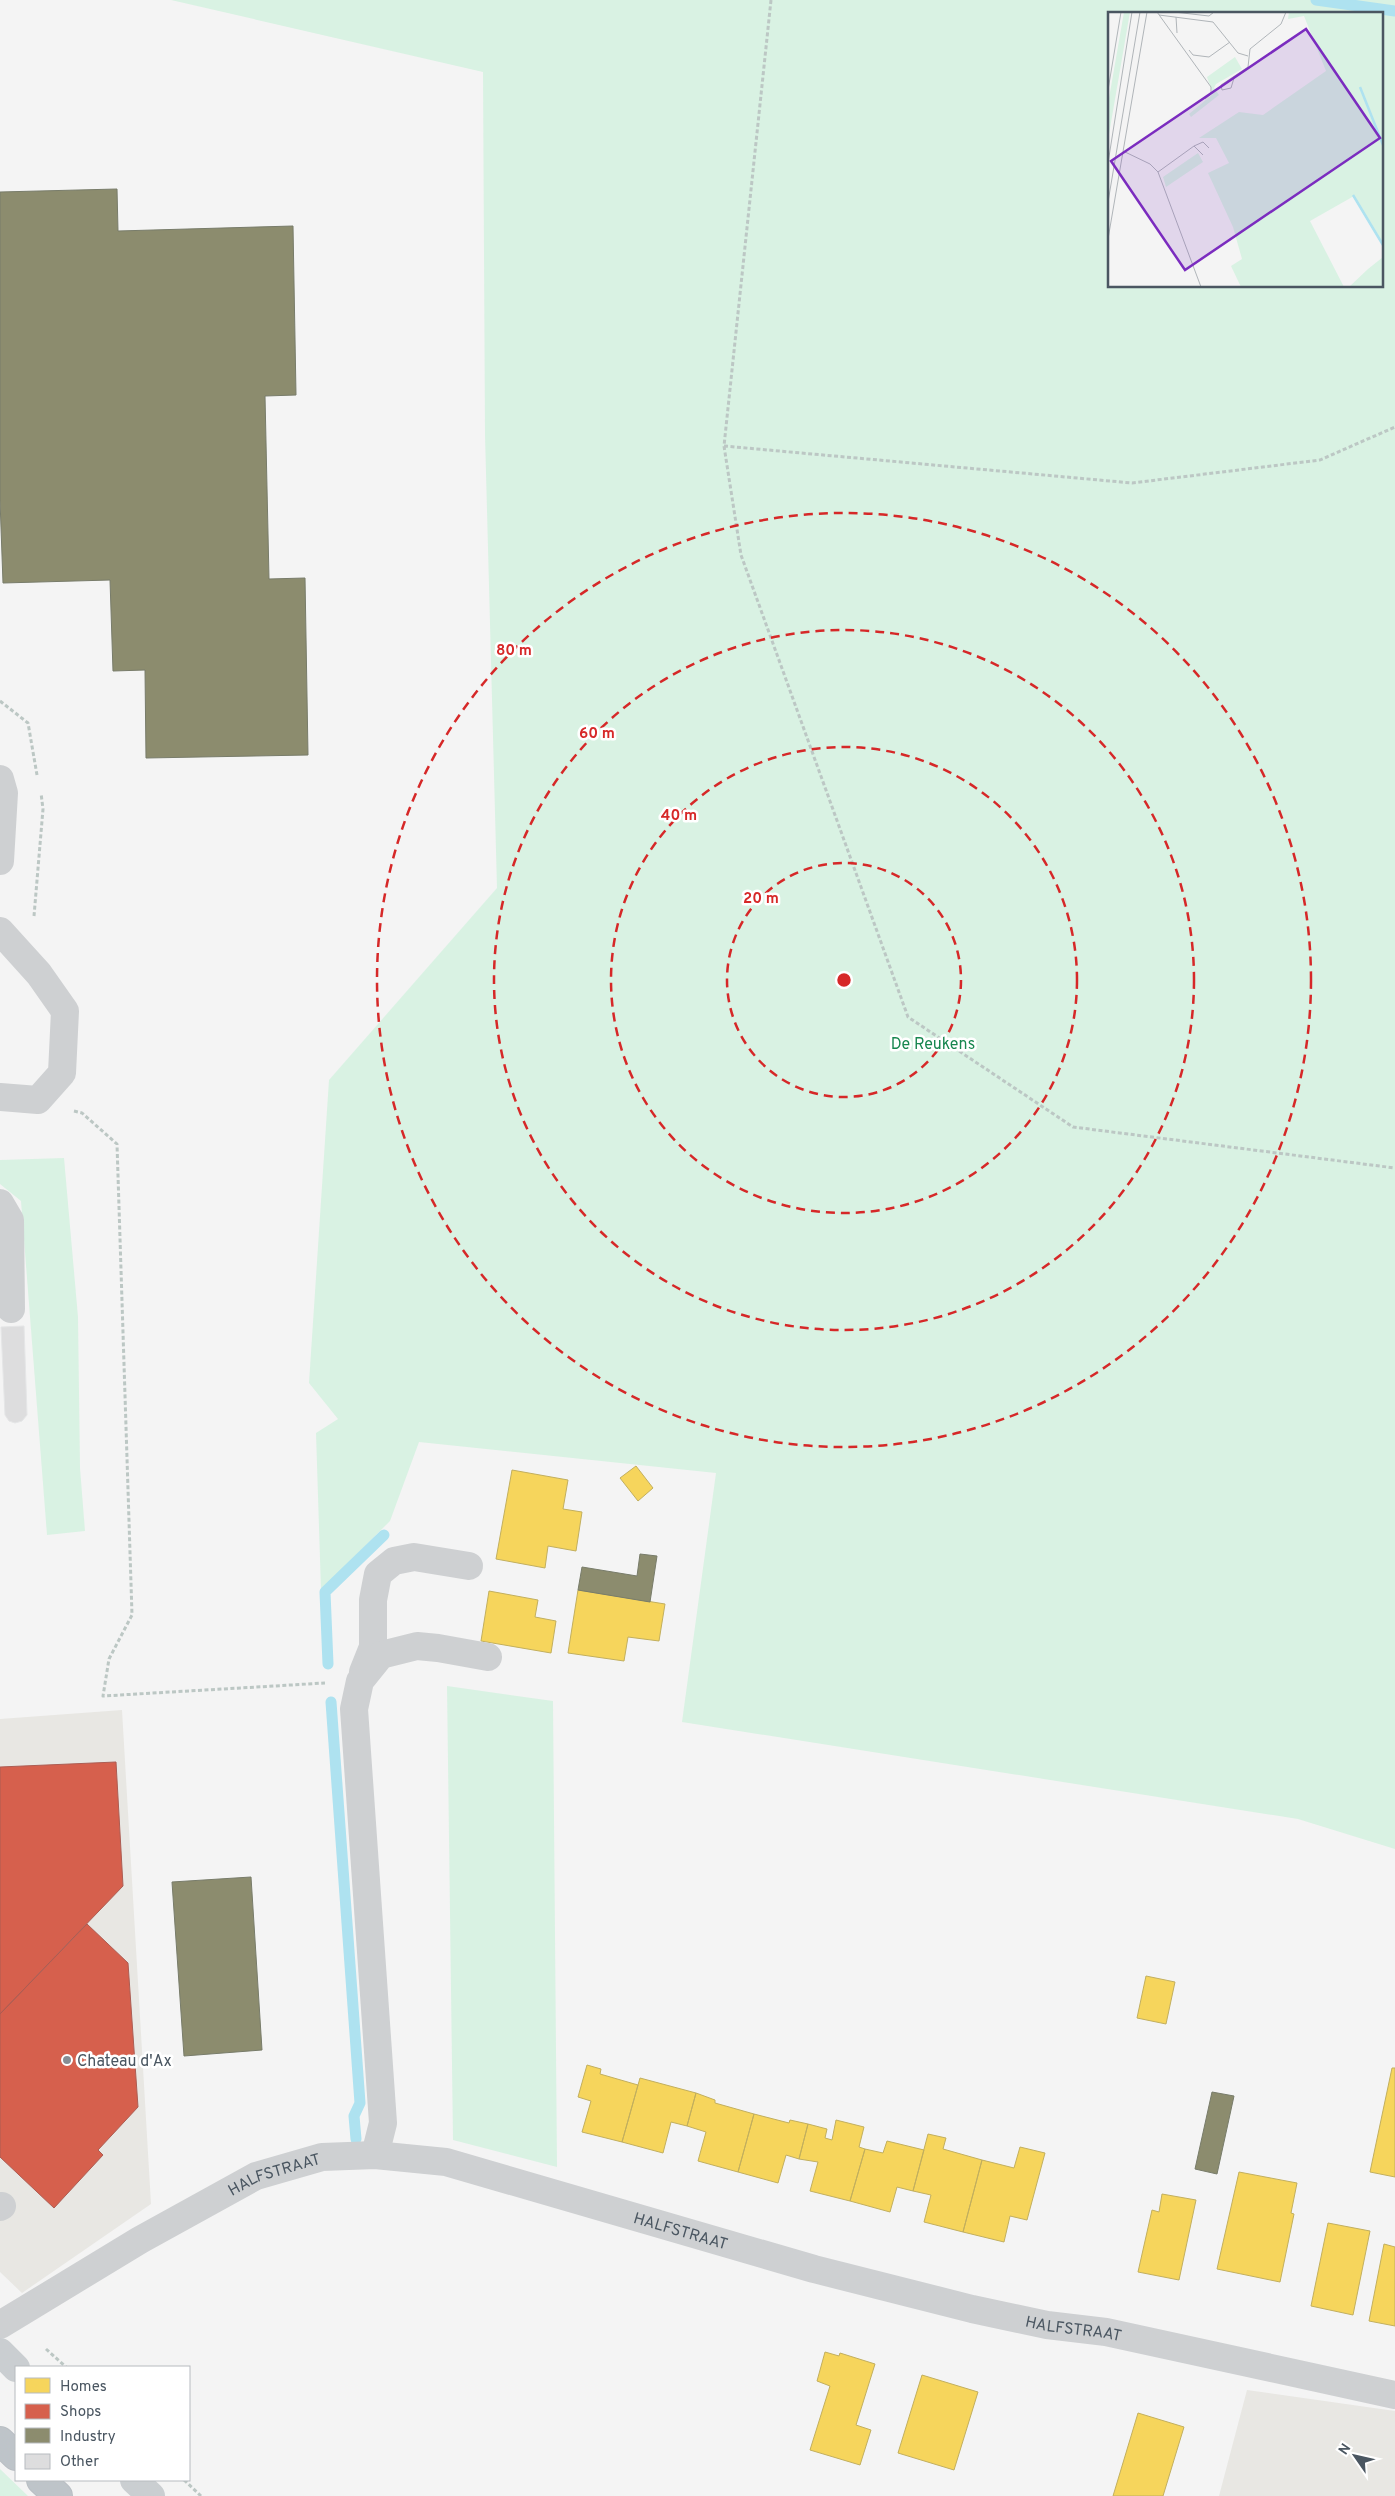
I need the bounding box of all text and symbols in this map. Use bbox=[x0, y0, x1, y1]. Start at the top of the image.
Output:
inset map bbox=[1108, 12, 1382, 288]
text: 80 m bbox=[496, 642, 532, 661]
text: 60 m bbox=[579, 725, 615, 744]
text: 40 m bbox=[661, 807, 697, 826]
text: 20 m bbox=[743, 890, 779, 909]
centre of rings bbox=[835, 971, 853, 989]
park label: De Reukens bbox=[891, 1035, 975, 1055]
place label: Chateau d'Ax bbox=[77, 2052, 172, 2072]
marker: Chateau d'Ax bbox=[61, 2054, 73, 2066]
street label: HALFSTRAAT bbox=[225, 2150, 323, 2201]
street label: HALFSTRAAT bbox=[631, 2209, 730, 2255]
street label: HALFSTRAAT bbox=[1023, 2313, 1123, 2347]
legend bbox=[15, 2366, 190, 2481]
text: Homes bbox=[60, 2378, 107, 2397]
text: Shops bbox=[60, 2403, 101, 2422]
text: Industry bbox=[60, 2428, 116, 2447]
north arrow bbox=[1330, 2431, 1380, 2481]
text: N bbox=[1336, 2441, 1355, 2458]
text: Other bbox=[60, 2453, 99, 2472]

